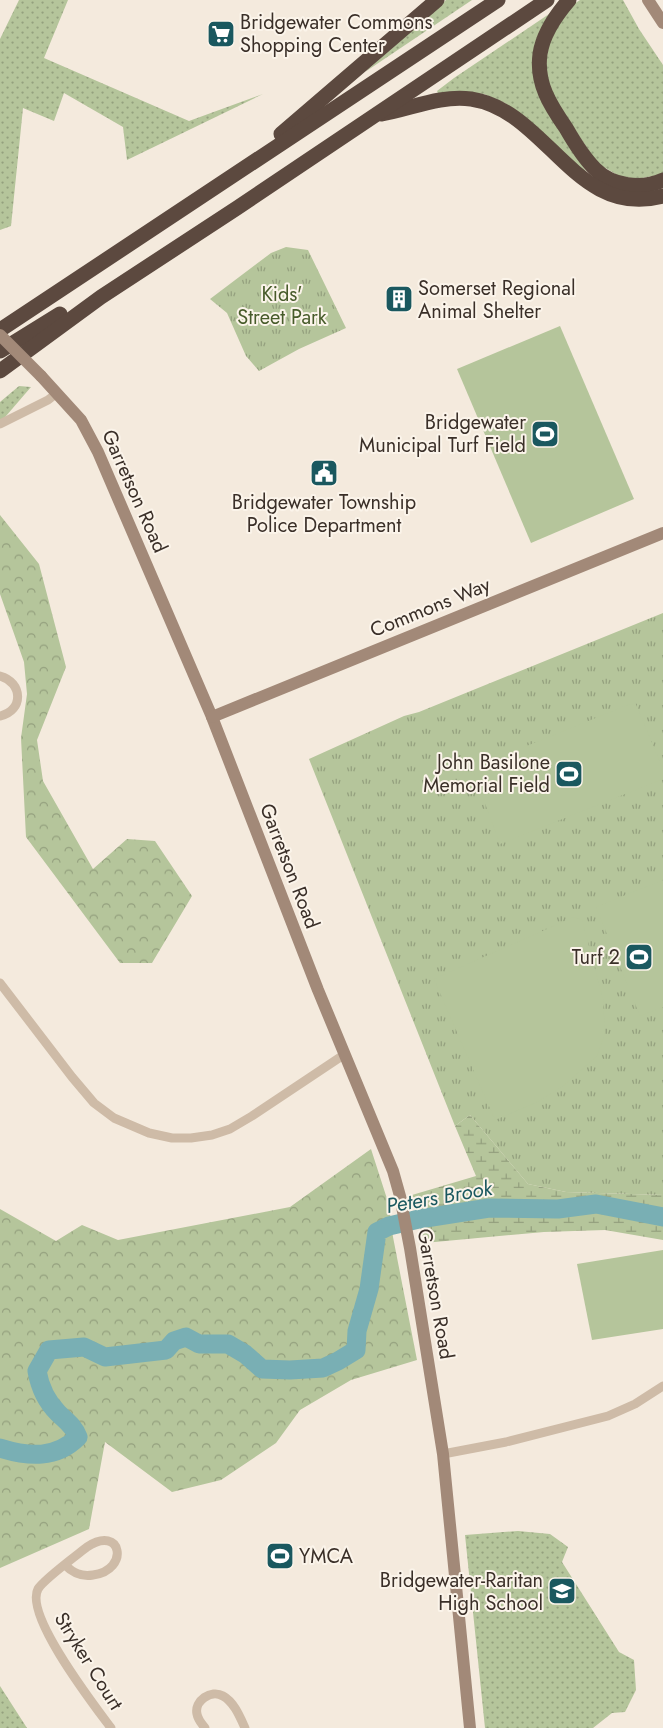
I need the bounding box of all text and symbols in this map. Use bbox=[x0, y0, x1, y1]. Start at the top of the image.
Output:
place label: Bridgewater Commons Shopping Center bbox=[240, 8, 433, 60]
supermarket icon: Bridgewater Commons Shopping Center bbox=[206, 19, 236, 49]
place label: Somerset Regional Animal Shelter bbox=[418, 274, 576, 326]
park label: Kids' Street Park bbox=[237, 280, 327, 332]
building icon: Somerset Regional Animal Shelter bbox=[384, 284, 414, 314]
place label: Bridgewater Municipal Turf Field bbox=[359, 408, 526, 460]
sports icon: Bridgewater Municipal Turf Field bbox=[530, 419, 560, 449]
street label: Garretson Road bbox=[94, 425, 175, 558]
public building icon: Bridgewater Township Police Department bbox=[309, 458, 339, 488]
place label: Bridgewater Township Police Department bbox=[232, 488, 416, 540]
street label: Commons Way bbox=[366, 570, 495, 645]
place label: John Basilone Memorial Field bbox=[423, 748, 550, 800]
sports icon: John Basilone Memorial Field bbox=[554, 759, 584, 789]
street label: Garretson Road bbox=[252, 799, 327, 933]
sports icon: Turf 2 bbox=[624, 942, 654, 972]
place label: Turf 2 bbox=[572, 943, 620, 972]
water label: Peters Brook bbox=[384, 1173, 495, 1221]
street label: Garretson Road bbox=[410, 1226, 461, 1362]
sports icon: YMCA bbox=[265, 1541, 295, 1571]
place label: YMCA bbox=[299, 1542, 354, 1571]
place label: Bridgewater-Raritan High School bbox=[380, 1566, 543, 1618]
school or university icon: Bridgewater-Raritan High School bbox=[547, 1576, 577, 1606]
street label: Stryker Court bbox=[47, 1607, 130, 1716]

